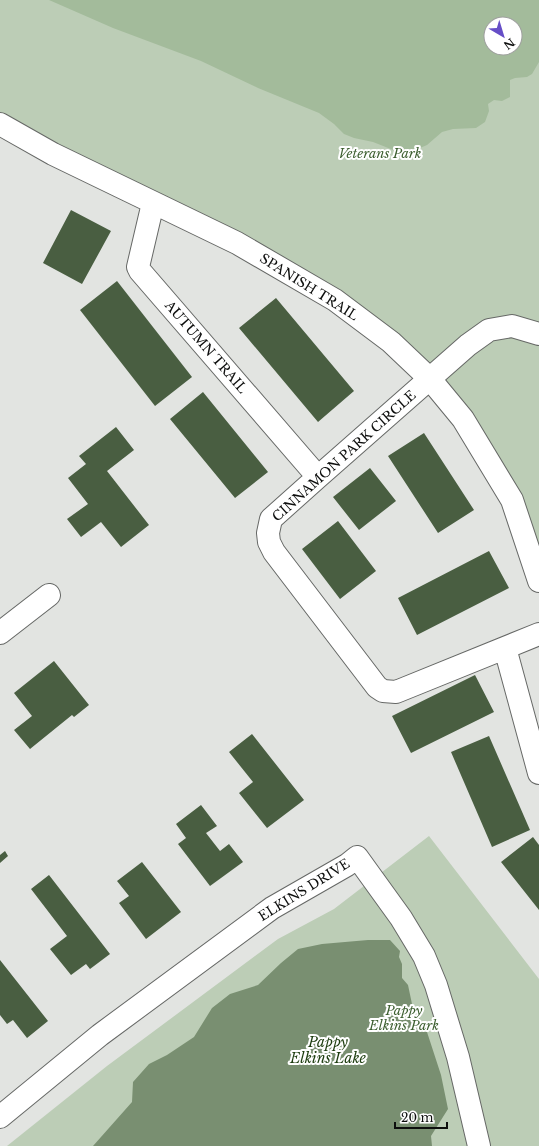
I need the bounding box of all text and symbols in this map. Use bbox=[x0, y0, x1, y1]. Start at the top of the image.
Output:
north arrow bbox=[483, 16, 523, 56]
text: N bbox=[500, 35, 518, 53]
park label: Veterans Park bbox=[339, 145, 422, 162]
street label: SPANISH TRAIL bbox=[257, 250, 362, 324]
street label: AUTUMN TRAIL bbox=[160, 296, 251, 397]
street label: CINNAMON PARK CIRCLE bbox=[268, 387, 420, 525]
street label: ELKINS DRIVE bbox=[255, 855, 353, 925]
park label: Pappy Elkins Park bbox=[368, 1002, 439, 1034]
water label: Pappy Elkins Lake bbox=[289, 1033, 367, 1067]
scale bar bbox=[395, 1104, 447, 1130]
text: 20 m bbox=[401, 1110, 433, 1125]

